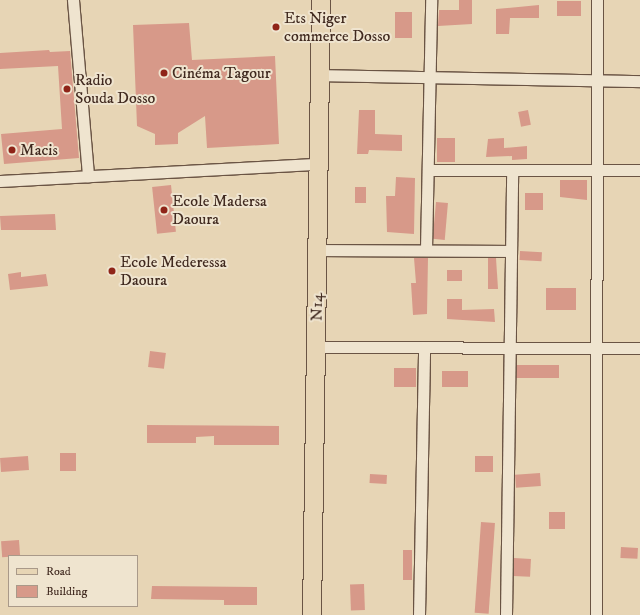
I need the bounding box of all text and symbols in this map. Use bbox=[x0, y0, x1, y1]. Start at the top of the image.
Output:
place label: Ets Niger commerce Dosso bbox=[284, 8, 390, 46]
marker: Ets Niger commerce Dosso bbox=[271, 22, 281, 32]
place label: Cinéma Tagour bbox=[172, 63, 271, 83]
marker: Cinéma Tagour bbox=[159, 68, 169, 78]
place label: Radio Souda Dosso bbox=[75, 70, 155, 108]
marker: Radio Souda Dosso bbox=[62, 84, 72, 94]
place label: Macis bbox=[20, 140, 58, 160]
marker: Macis bbox=[7, 145, 17, 155]
place label: Ecole Madersa Daoura bbox=[172, 191, 267, 229]
marker: Ecole Madersa Daoura bbox=[159, 205, 169, 215]
place label: Ecole Mederessa Daoura bbox=[120, 252, 226, 290]
marker: Ecole Mederessa Daoura bbox=[107, 266, 117, 276]
street label: N14 bbox=[307, 293, 327, 321]
legend bbox=[8, 555, 138, 607]
text: Road bbox=[46, 564, 71, 579]
text: Building bbox=[46, 584, 87, 599]

